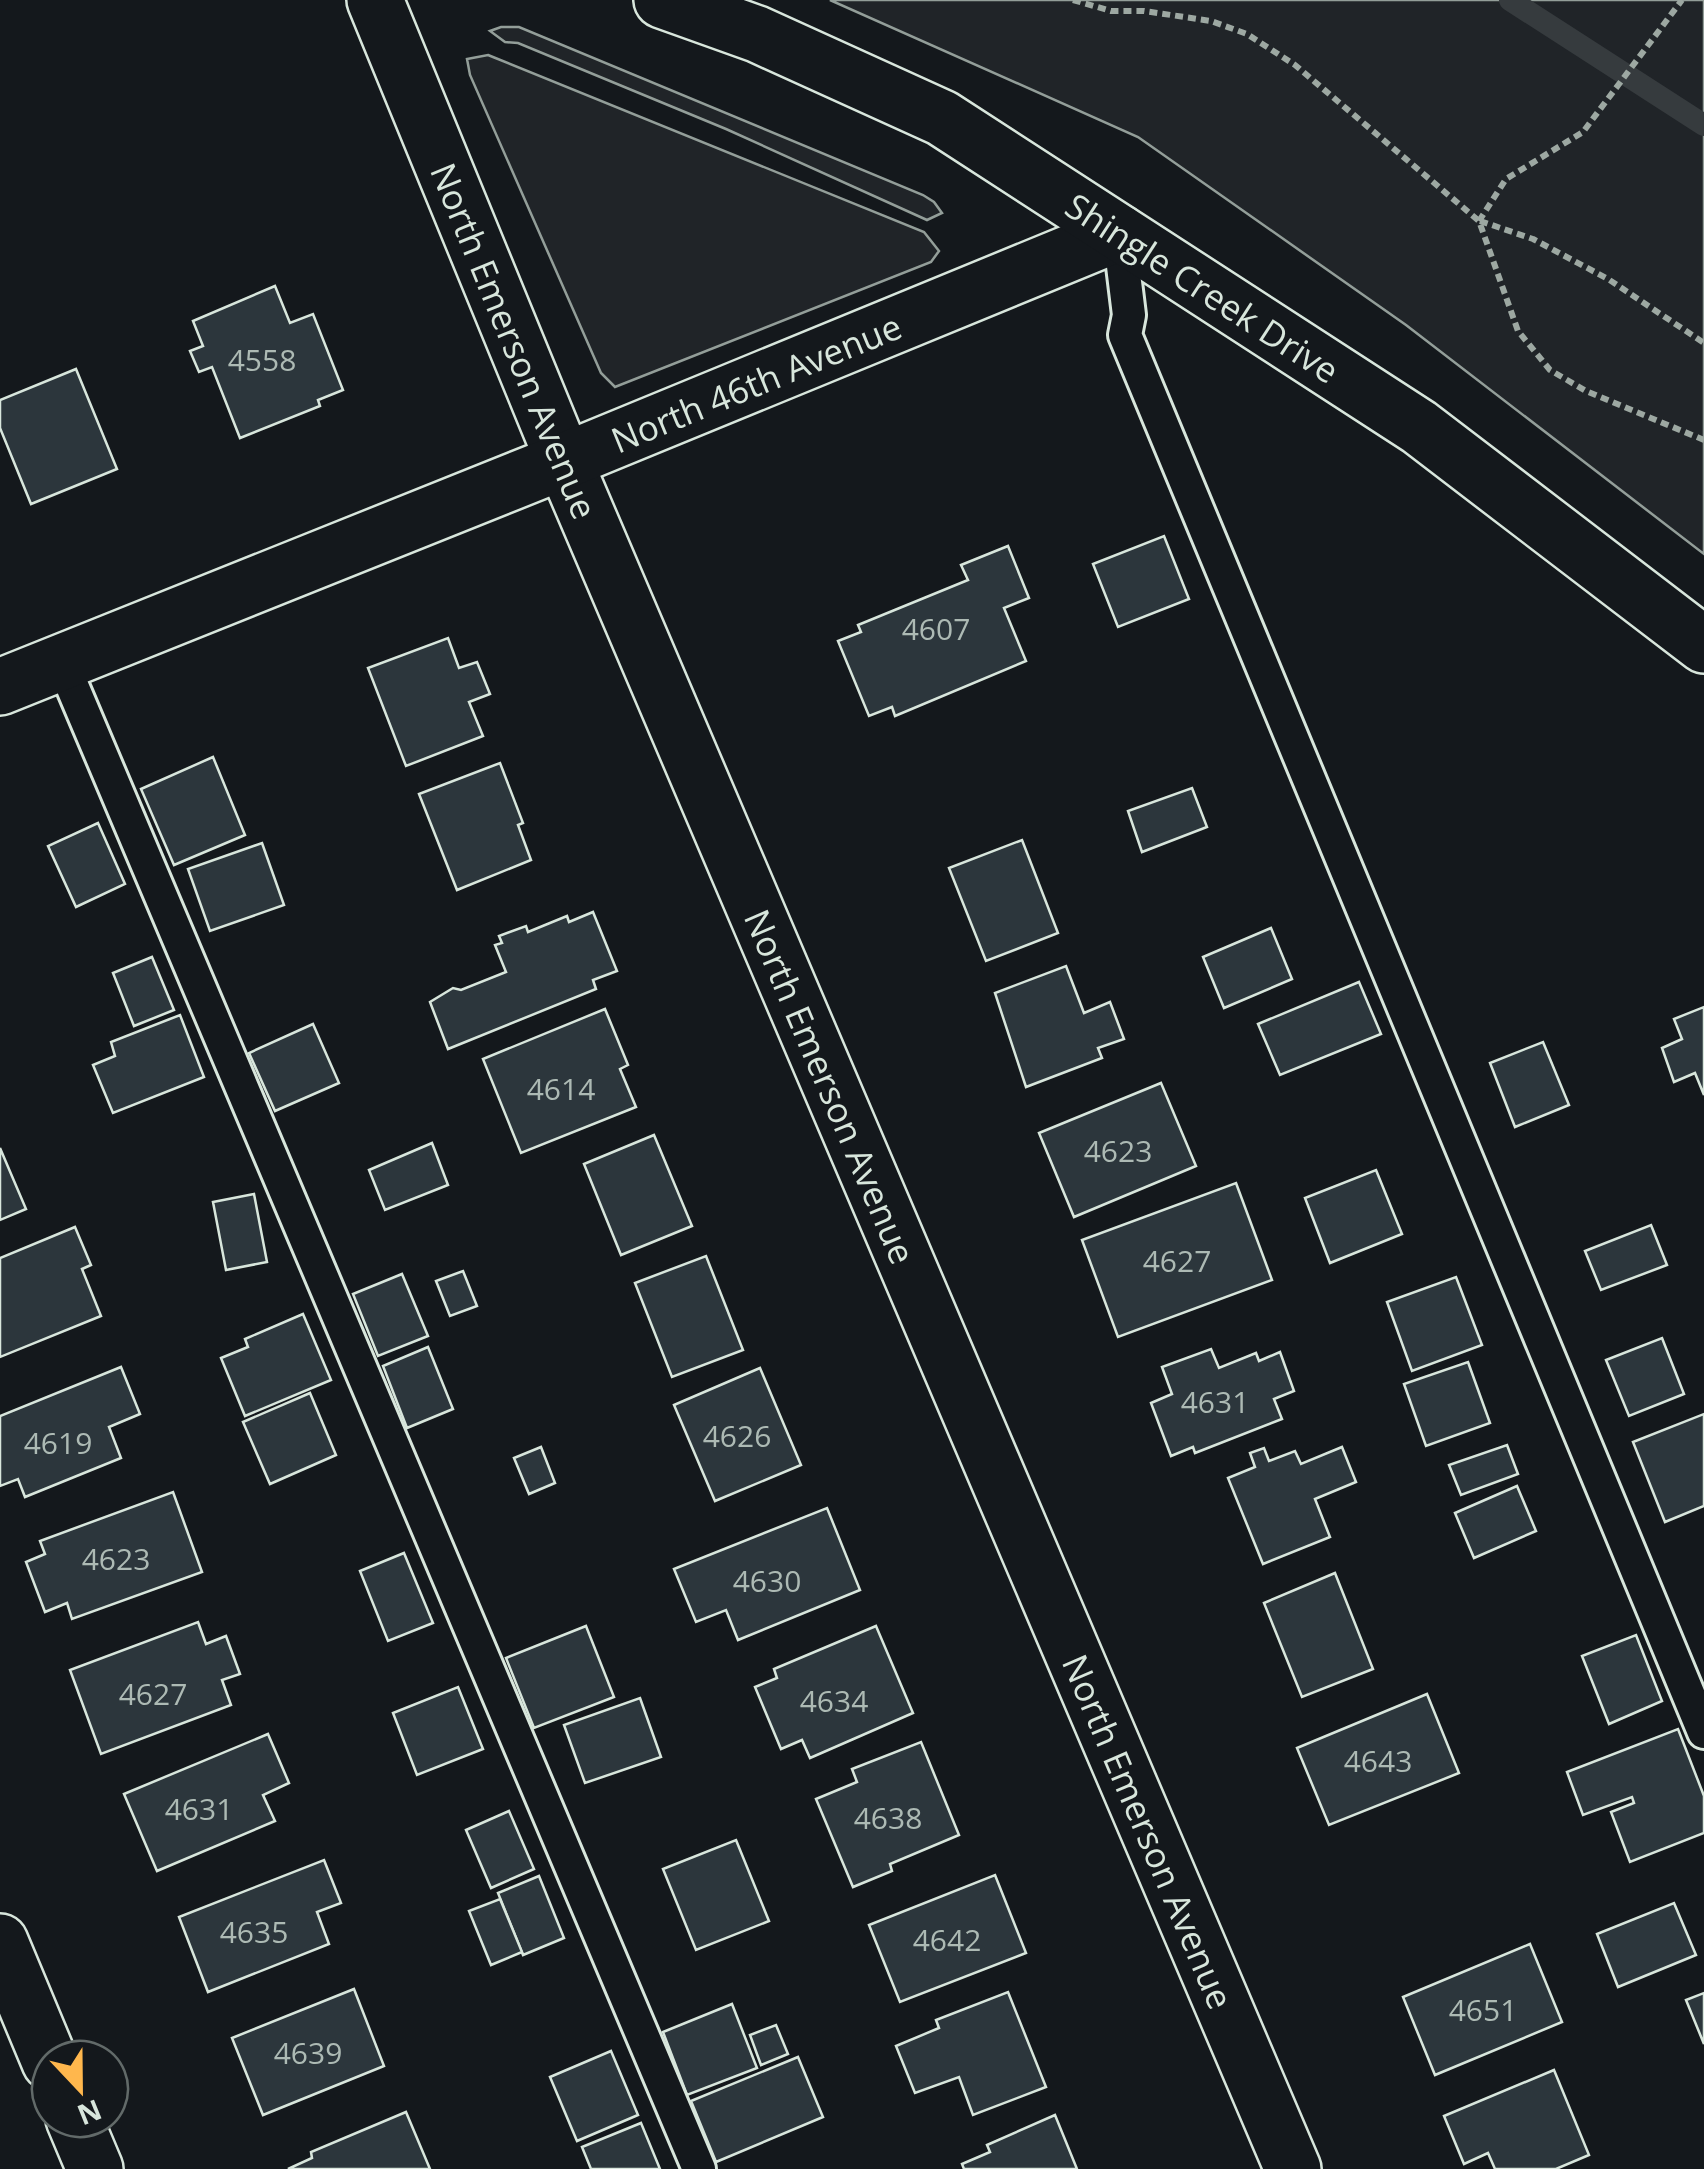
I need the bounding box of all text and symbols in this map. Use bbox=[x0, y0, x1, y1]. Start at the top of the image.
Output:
street label: North Emerson Avenue bbox=[421, 155, 609, 526]
street label: Shingle Creek Drive bbox=[1057, 181, 1349, 393]
street label: North 46th Avenue bbox=[604, 302, 908, 463]
house number: 4558 bbox=[228, 339, 296, 380]
house number: 4607 bbox=[902, 608, 970, 649]
street label: North Emerson Avenue bbox=[734, 902, 927, 1271]
house number: 4614 bbox=[527, 1068, 595, 1109]
house number: 4623 bbox=[1084, 1130, 1152, 1171]
house number: 4627 bbox=[1143, 1240, 1211, 1281]
house number: 4631 bbox=[1181, 1381, 1249, 1422]
house number: 4626 bbox=[703, 1415, 771, 1456]
house number: 4619 bbox=[24, 1422, 92, 1463]
house number: 4623 bbox=[82, 1538, 150, 1579]
house number: 4630 bbox=[733, 1560, 801, 1601]
street label: North Emerson Avenue bbox=[1052, 1647, 1245, 2016]
house number: 4627 bbox=[119, 1673, 187, 1714]
house number: 4634 bbox=[800, 1680, 868, 1721]
house number: 4643 bbox=[1344, 1740, 1412, 1781]
house number: 4631 bbox=[165, 1788, 233, 1829]
house number: 4638 bbox=[854, 1797, 922, 1838]
house number: 4635 bbox=[220, 1911, 288, 1952]
house number: 4642 bbox=[913, 1919, 981, 1960]
house number: 4651 bbox=[1449, 1989, 1517, 2030]
house number: 4639 bbox=[274, 2032, 342, 2073]
north arrow bbox=[30, 2039, 130, 2139]
text: N bbox=[72, 2091, 107, 2135]

